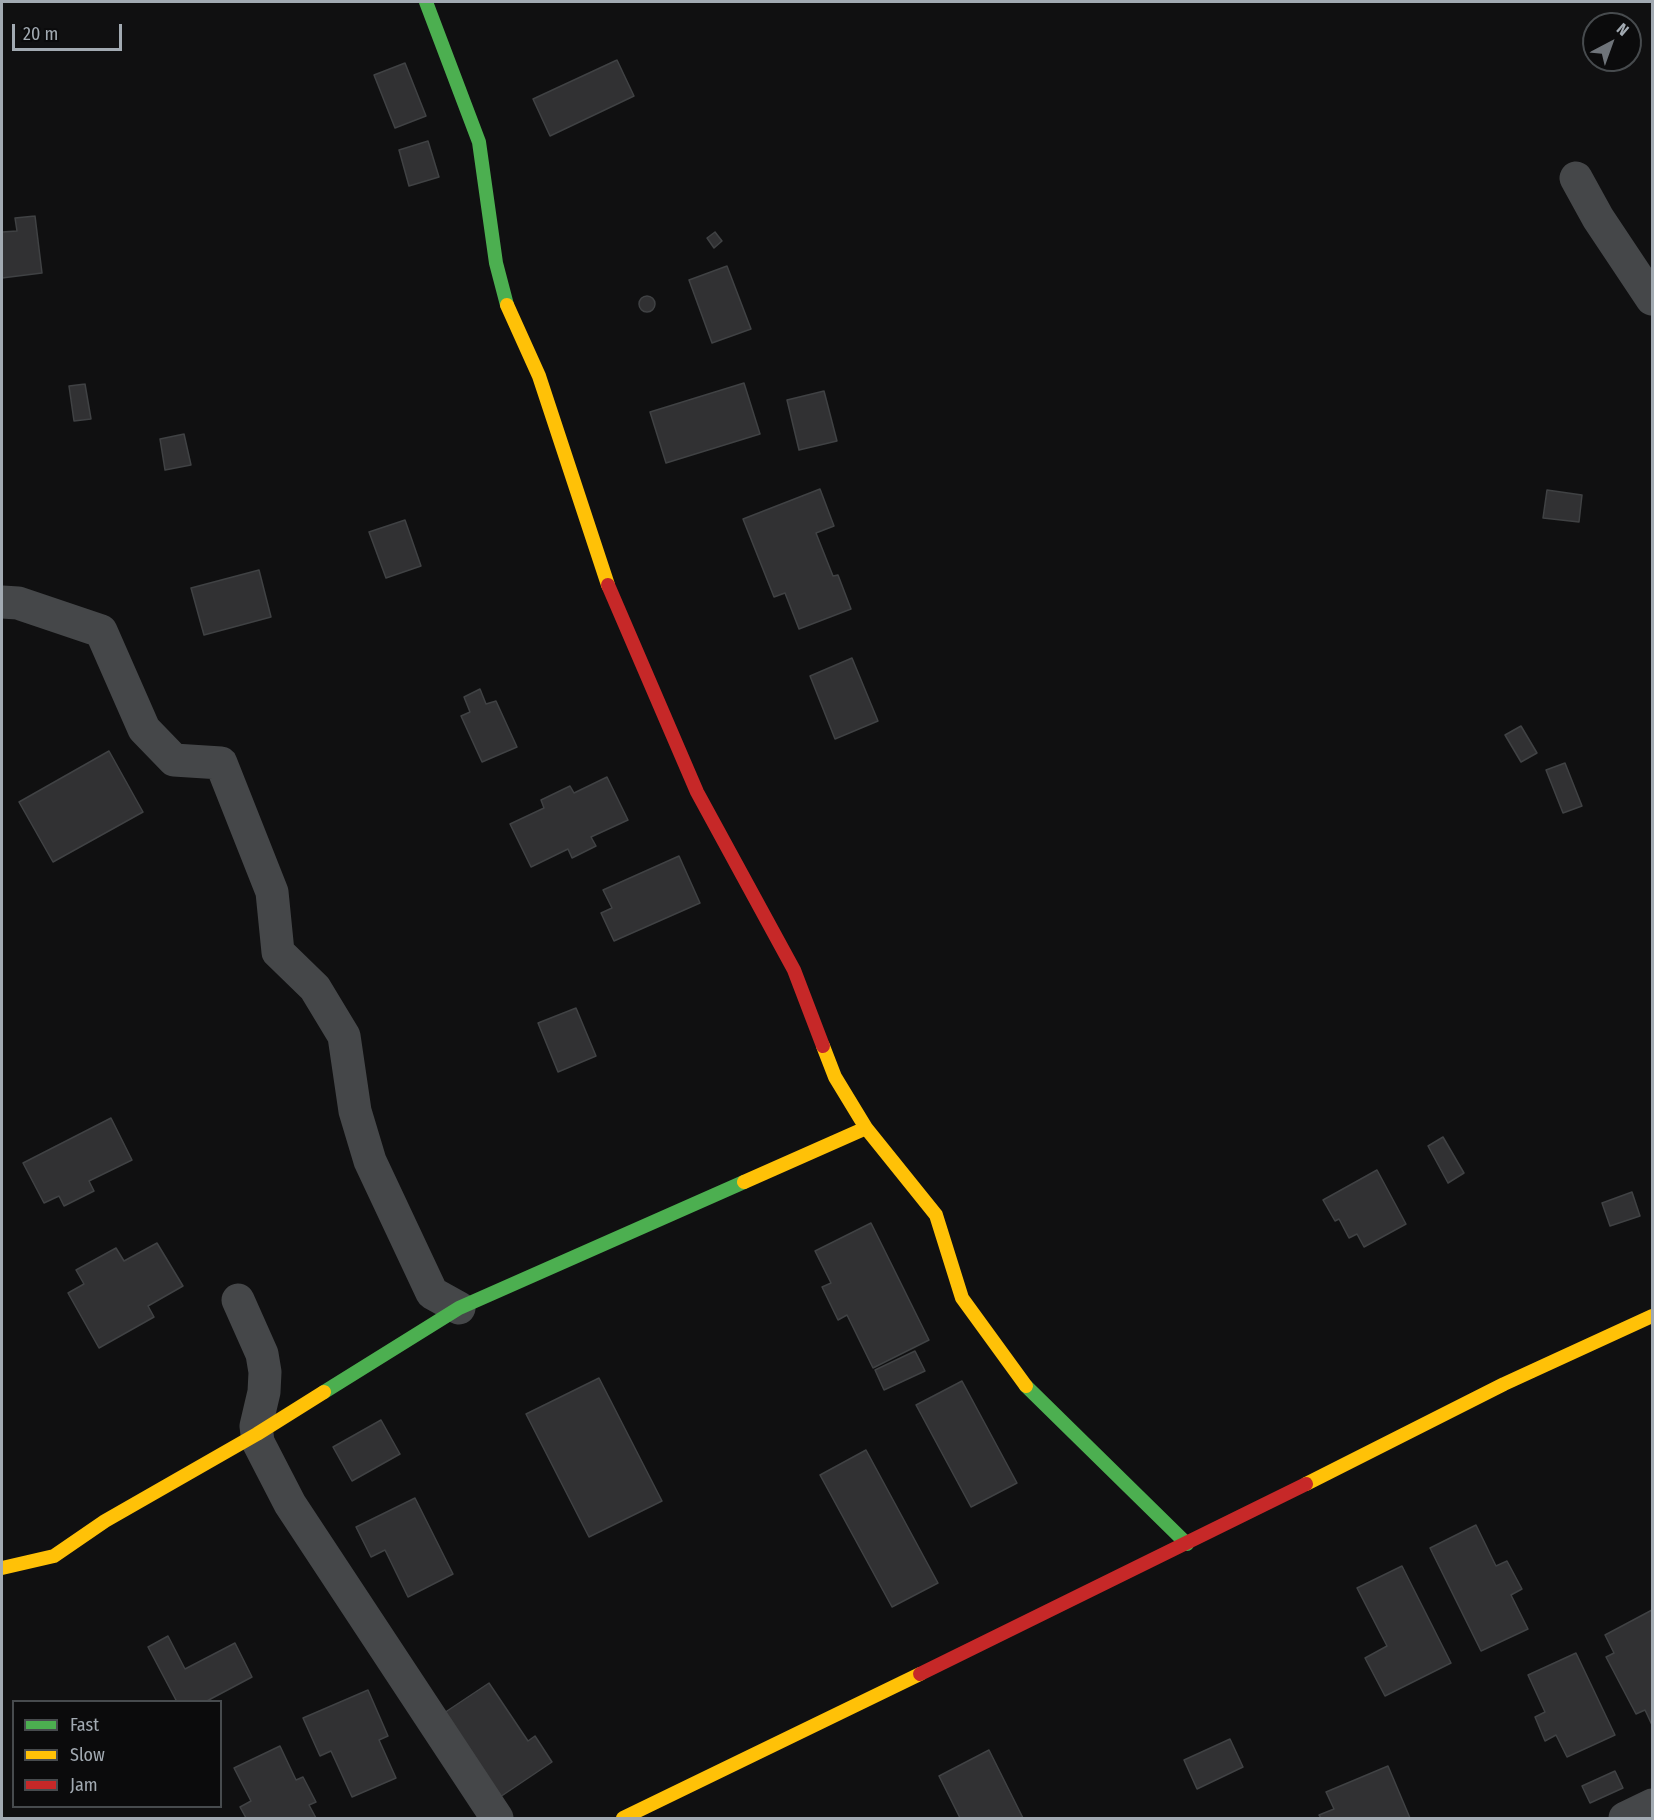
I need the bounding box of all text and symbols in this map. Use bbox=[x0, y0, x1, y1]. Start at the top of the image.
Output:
scale bar bbox=[15, 12, 124, 50]
north arrow bbox=[1582, 12, 1642, 72]
text: N bbox=[1613, 19, 1633, 40]
text: 20 m bbox=[23, 23, 58, 45]
legend bbox=[12, 1700, 222, 1808]
text: Fast bbox=[70, 1714, 99, 1736]
text: Slow bbox=[70, 1744, 105, 1766]
text: Jam bbox=[70, 1774, 98, 1796]

